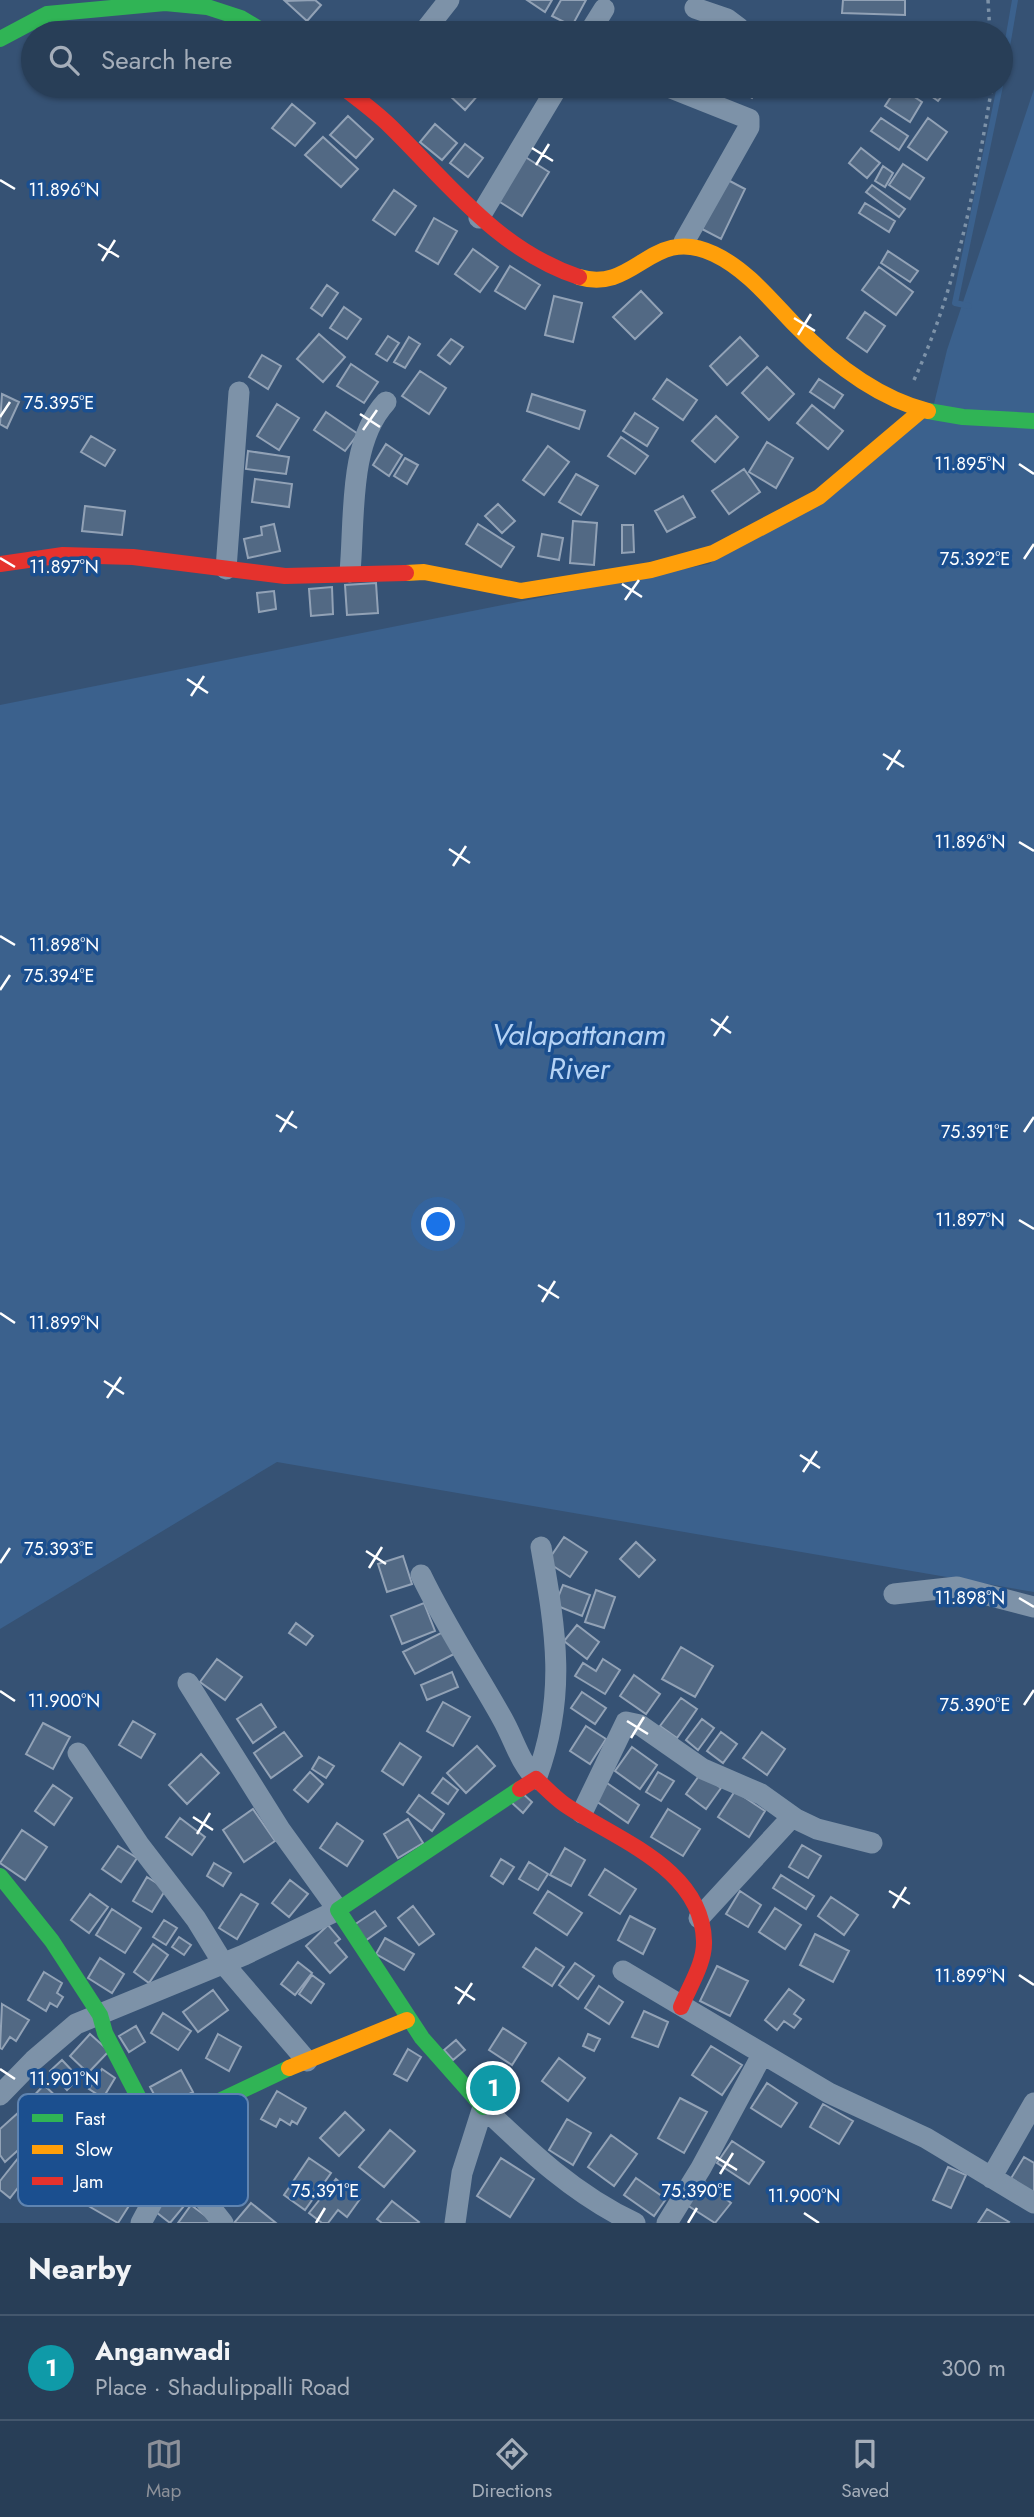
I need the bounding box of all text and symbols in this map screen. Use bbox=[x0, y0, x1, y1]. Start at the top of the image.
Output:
search box bbox=[21, 21, 1013, 98]
icon: search bbox=[45, 41, 83, 79]
text: Search here bbox=[101, 41, 233, 79]
text: 11.896°N bbox=[28, 177, 100, 203]
text: 75.395°E bbox=[24, 390, 94, 416]
text: 11.895°N bbox=[935, 451, 1005, 477]
text: 75.392°E bbox=[940, 546, 1010, 572]
text: 11.897°N bbox=[29, 554, 99, 580]
text: 11.896°N bbox=[934, 829, 1006, 855]
text: 11.898°N bbox=[29, 932, 99, 958]
text: 75.394°E bbox=[24, 963, 94, 989]
water label: Valapattanam River bbox=[492, 1013, 666, 1090]
text: 75.391°E bbox=[941, 1119, 1009, 1145]
your location bbox=[421, 1207, 455, 1241]
text: 11.897°N bbox=[935, 1207, 1005, 1233]
text: 11.899°N bbox=[28, 1310, 100, 1336]
text: 75.393°E bbox=[24, 1536, 94, 1562]
text: 11.898°N bbox=[935, 1585, 1005, 1611]
text: 11.900°N bbox=[28, 1688, 100, 1714]
text: 75.390°E bbox=[940, 1692, 1010, 1718]
text: 11.899°N bbox=[934, 1963, 1006, 1989]
pin: 1 bbox=[470, 2062, 516, 2114]
text: 11.901°N bbox=[29, 2066, 99, 2092]
legend bbox=[18, 2094, 248, 2206]
text: Fast bbox=[75, 2105, 106, 2132]
text: Slow bbox=[75, 2136, 113, 2163]
text: Jam bbox=[72, 2168, 104, 2195]
text: 75.391°E bbox=[291, 2178, 359, 2204]
text: 75.390°E bbox=[662, 2178, 732, 2204]
text: 11.900°N bbox=[768, 2183, 840, 2209]
text: Nearby bbox=[28, 2247, 131, 2290]
text: Anganwadi bbox=[95, 2332, 231, 2370]
text: 1 bbox=[45, 2351, 57, 2385]
text: 300 m bbox=[941, 2351, 1006, 2385]
text: Place · Shadulippalli Road bbox=[95, 2370, 350, 2404]
tab: Map bbox=[145, 2435, 183, 2504]
tab: Directions bbox=[472, 2435, 552, 2504]
tab: Saved bbox=[841, 2435, 889, 2504]

